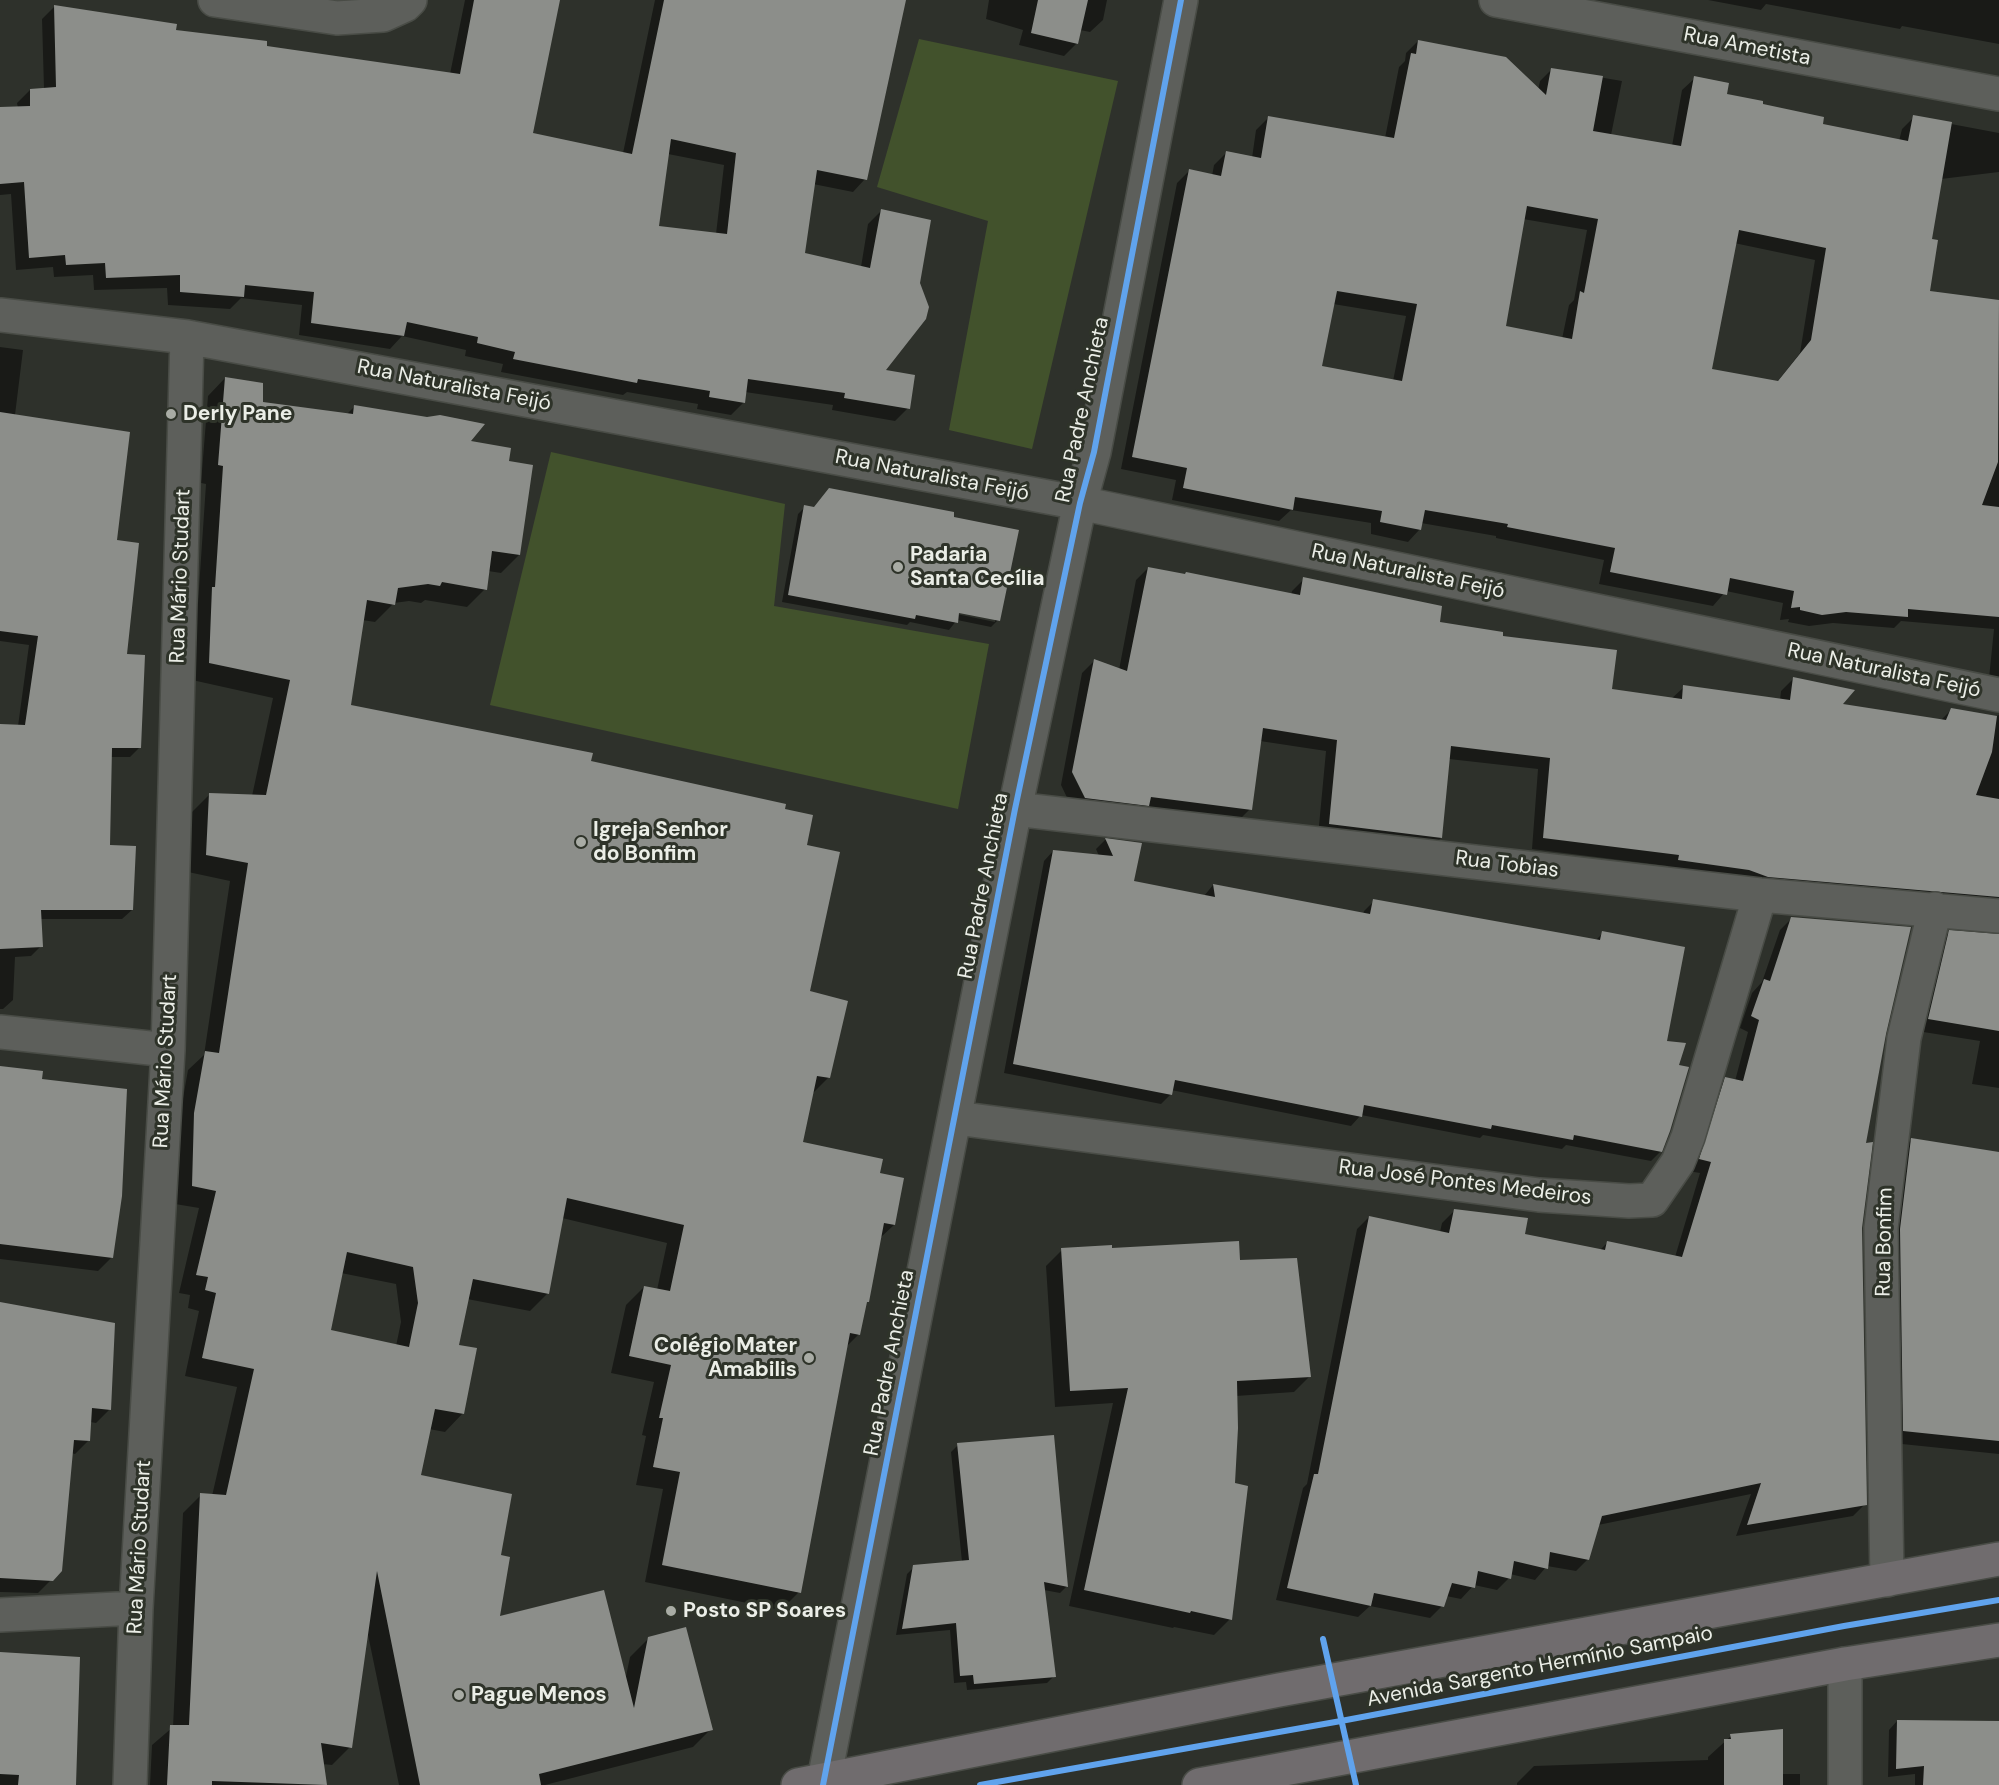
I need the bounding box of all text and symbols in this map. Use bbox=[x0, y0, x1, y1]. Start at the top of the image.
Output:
street label: Rua Ametista bbox=[1681, 22, 1813, 72]
street label: Rua Padre Anchieta bbox=[1051, 315, 1115, 505]
street label: Rua Naturalista Feijó bbox=[355, 355, 553, 417]
place label: Derly Pane bbox=[183, 401, 292, 427]
marker: Derly Pane bbox=[164, 407, 178, 421]
street label: Rua Naturalista Feijó bbox=[833, 445, 1031, 507]
street label: Rua Mário Studart bbox=[165, 488, 197, 664]
street label: Rua Naturalista Feijó bbox=[1309, 539, 1507, 605]
place label: Padaria Santa Cecília bbox=[910, 542, 1044, 592]
marker: Padaria Santa Cecília bbox=[891, 560, 905, 574]
street label: Rua Naturalista Feijó bbox=[1785, 638, 1983, 704]
street label: Rua Padre Anchieta bbox=[954, 791, 1014, 981]
place label: Igreja Senhor do Bonfim bbox=[593, 817, 728, 867]
marker: Igreja Senhor do Bonfim bbox=[574, 835, 588, 849]
street label: Rua Tobias bbox=[1454, 846, 1560, 884]
street label: Rua Mário Studart bbox=[149, 973, 183, 1149]
street label: Rua José Pontes Medeiros bbox=[1337, 1155, 1593, 1211]
street label: Rua Bonfim bbox=[1871, 1187, 1899, 1297]
street label: Rua Padre Anchieta bbox=[860, 1268, 920, 1458]
place label: Colégio Mater Amabilis bbox=[654, 1333, 797, 1383]
marker: Colégio Mater Amabilis bbox=[802, 1351, 816, 1365]
street label: Rua Mário Studart bbox=[123, 1459, 157, 1635]
place label: Posto SP Soares bbox=[683, 1598, 846, 1624]
marker: Posto SP Soares bbox=[664, 1604, 678, 1618]
street label: Avenida Sargento Hermínio Sampaio bbox=[1365, 1621, 1715, 1713]
place label: Pague Menos bbox=[471, 1682, 607, 1708]
marker: Pague Menos bbox=[452, 1688, 466, 1702]

